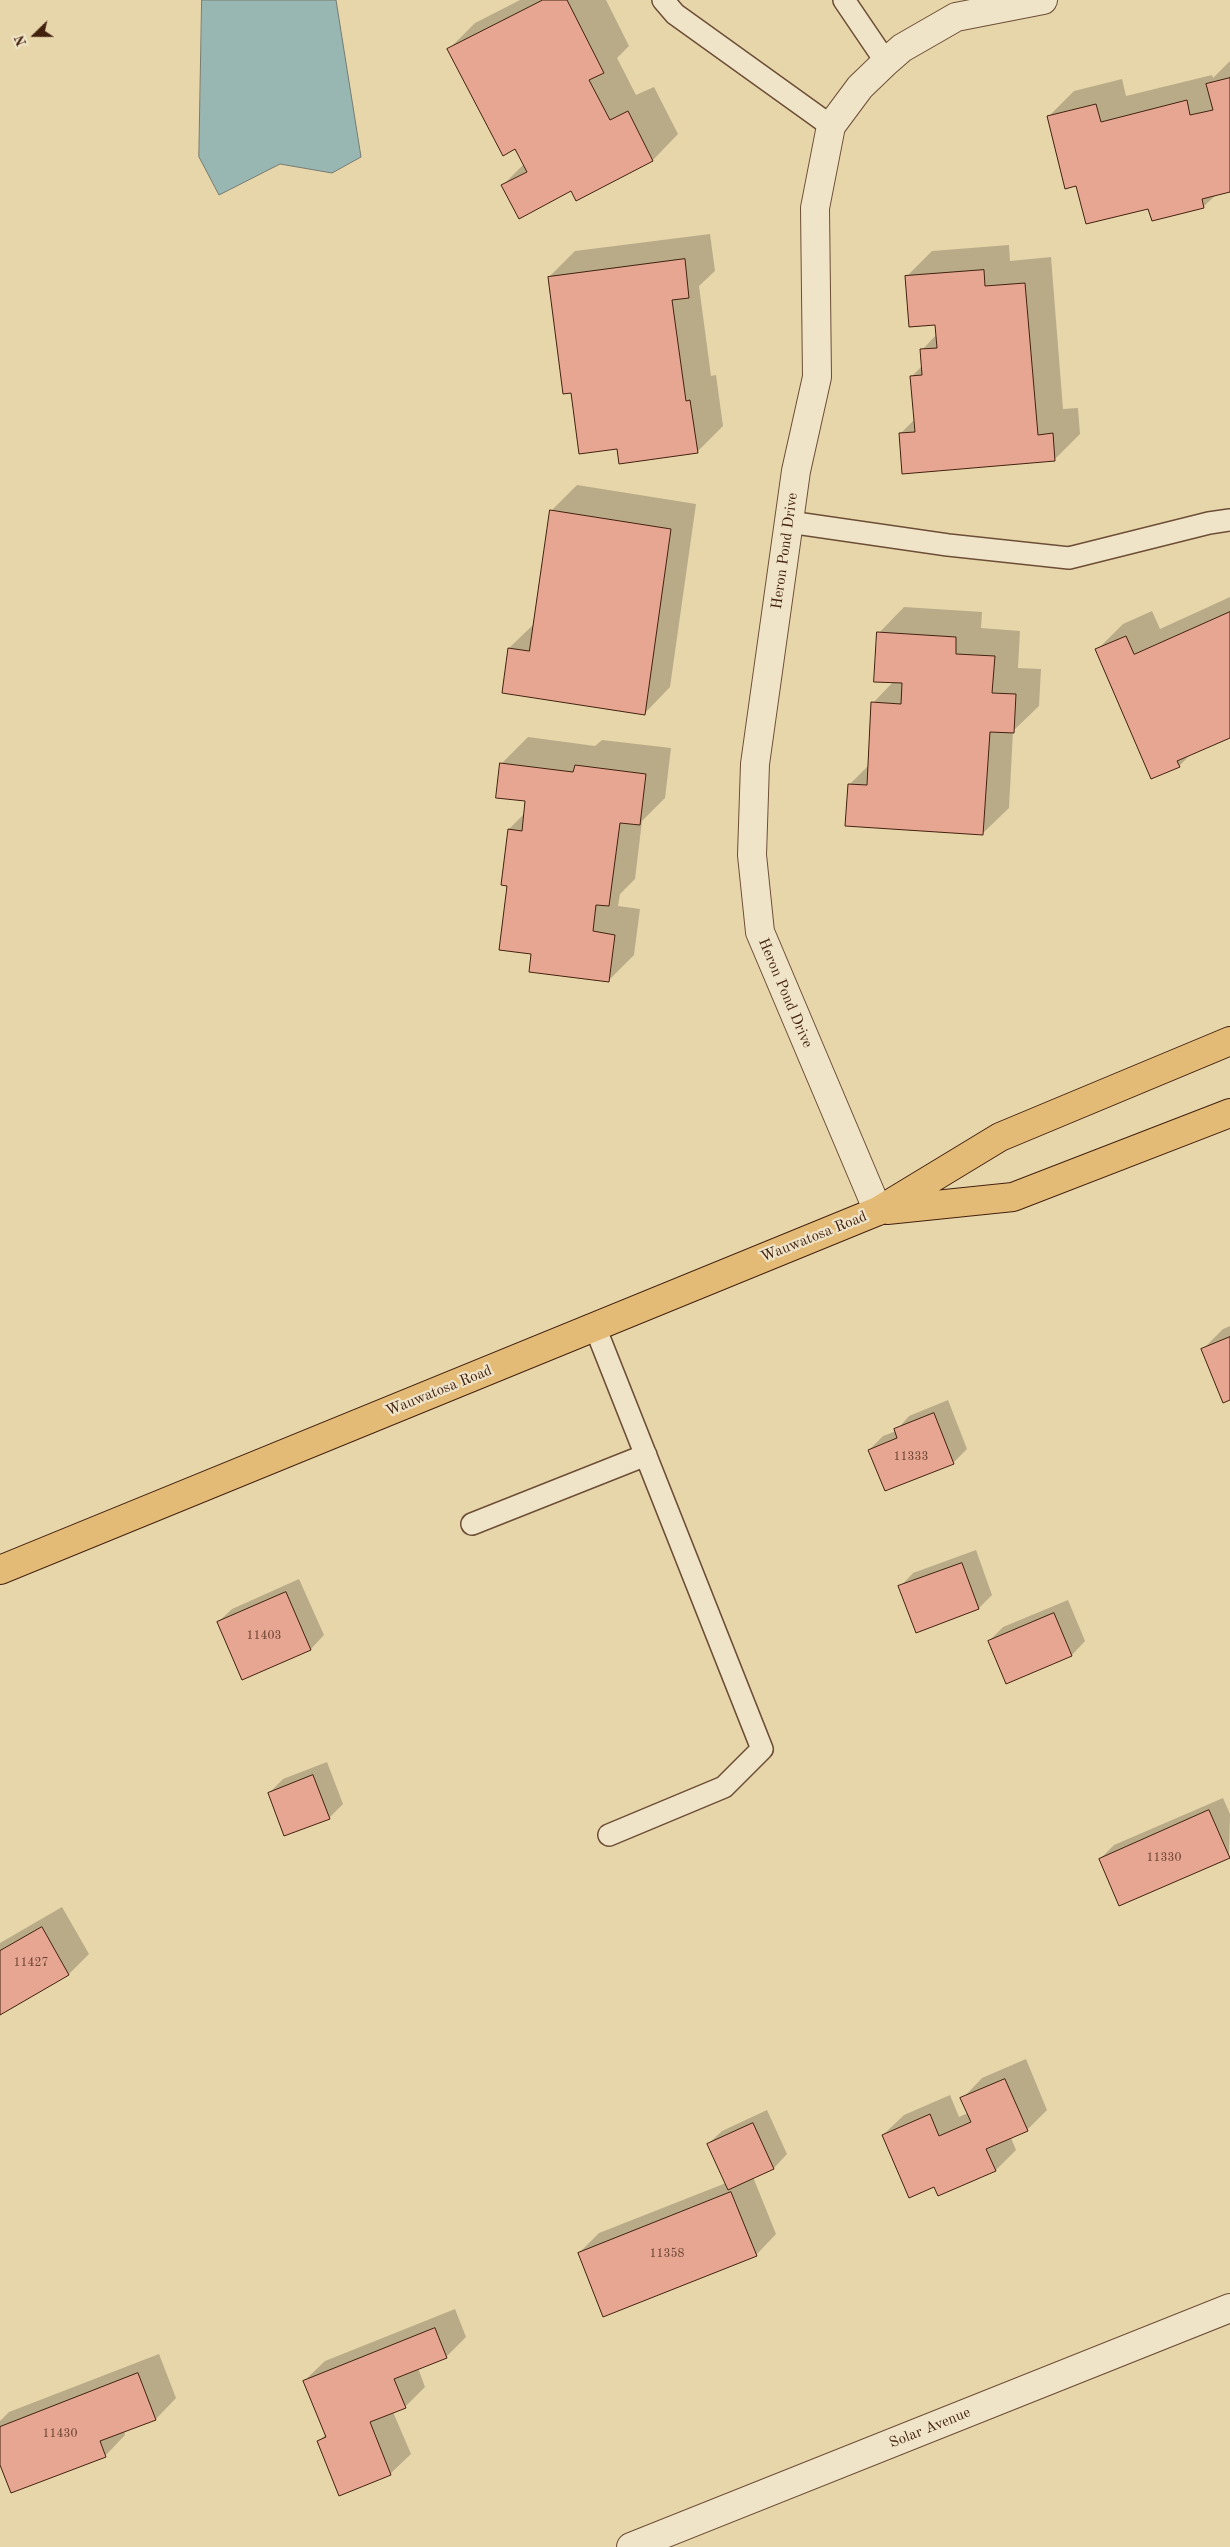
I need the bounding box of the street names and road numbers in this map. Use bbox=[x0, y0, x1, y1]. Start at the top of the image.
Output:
street label: Heron Pond Drive bbox=[768, 492, 802, 610]
street label: Heron Pond Drive bbox=[754, 935, 816, 1051]
street label: Wauwatosa Road bbox=[758, 1207, 870, 1267]
street label: Wauwatosa Road bbox=[383, 1361, 495, 1421]
street label: Solar Avenue bbox=[887, 2404, 973, 2452]

